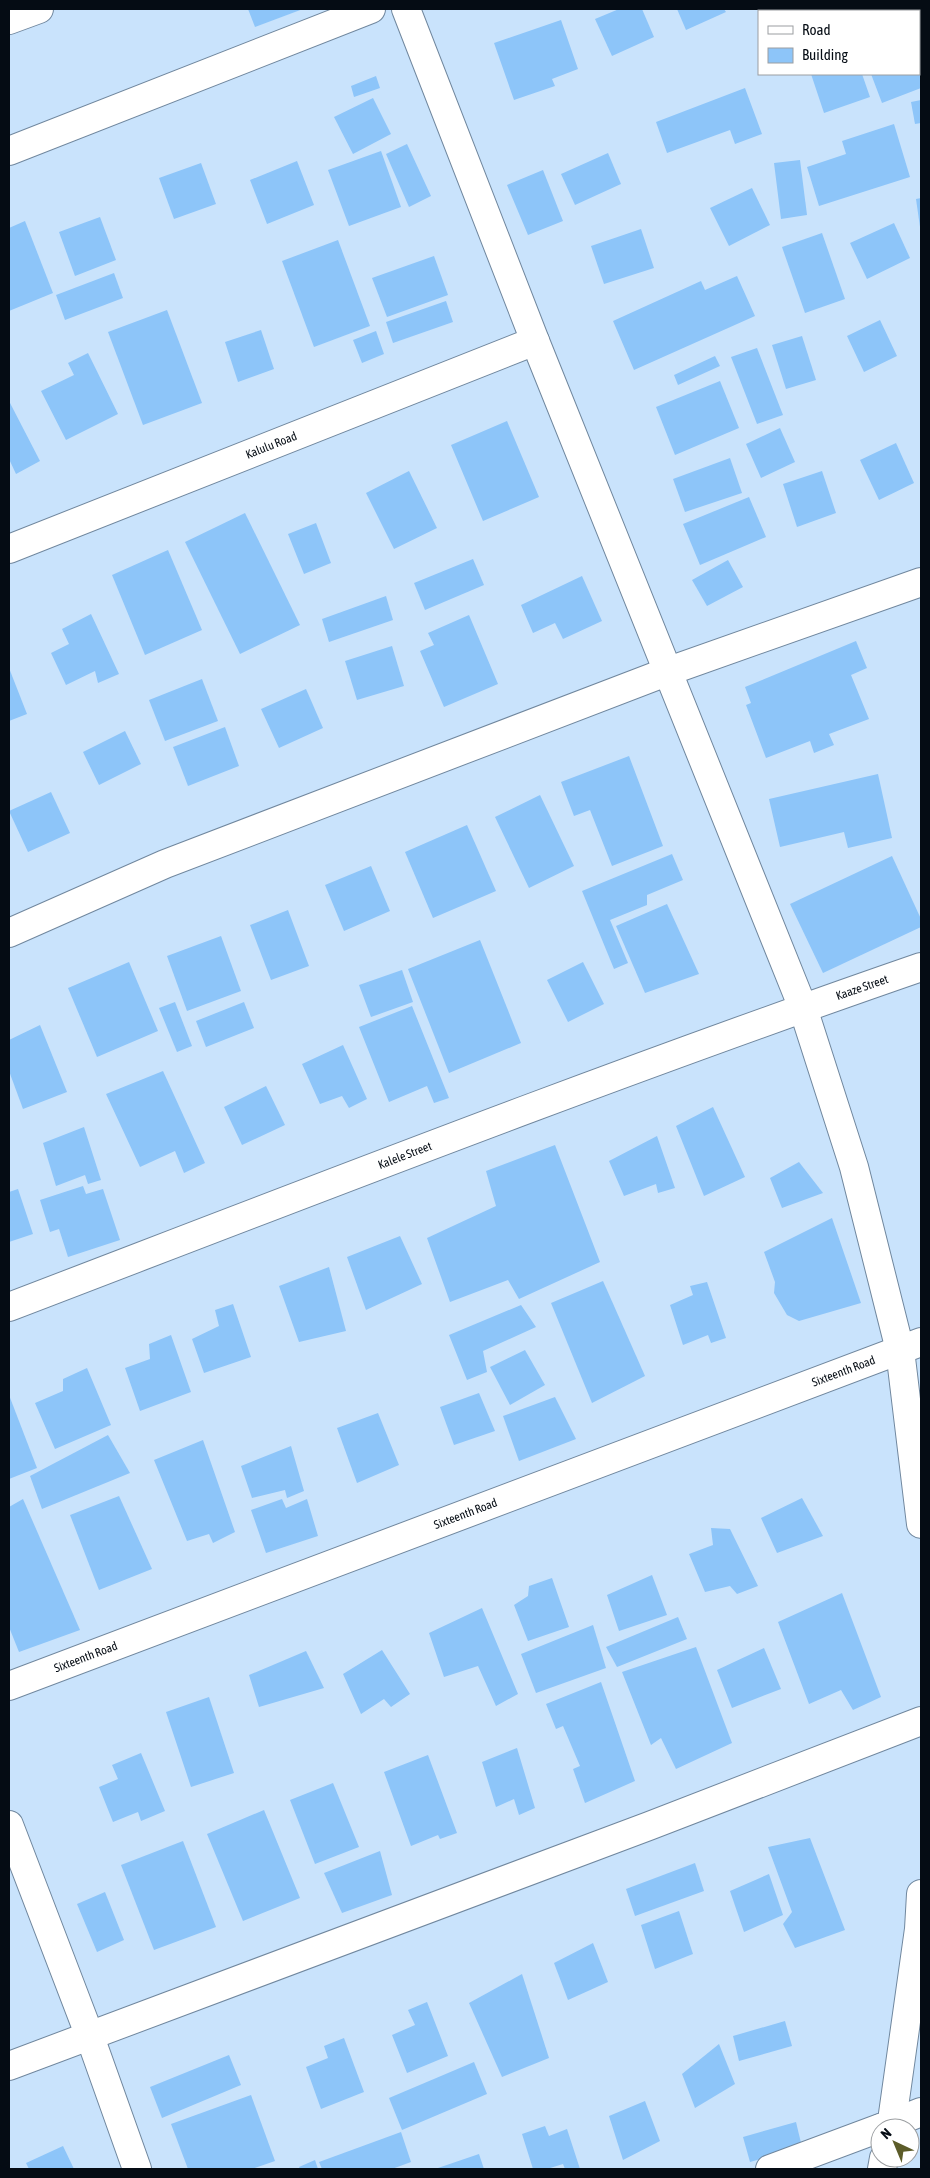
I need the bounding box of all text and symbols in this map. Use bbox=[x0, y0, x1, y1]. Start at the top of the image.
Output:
legend bbox=[758, 10, 920, 75]
text: Road bbox=[802, 21, 831, 38]
text: Building bbox=[802, 46, 848, 63]
street label: Kalulu Road bbox=[244, 429, 299, 462]
street label: Kaaze Street bbox=[834, 972, 891, 1003]
street label: Kalele Street bbox=[376, 1139, 434, 1172]
street label: Sixteenth Road bbox=[810, 1353, 877, 1389]
street label: Sixteenth Road bbox=[432, 1495, 499, 1532]
street label: Sixteenth Road bbox=[52, 1639, 119, 1675]
north arrow bbox=[870, 2118, 920, 2168]
text: N bbox=[877, 2125, 894, 2142]

